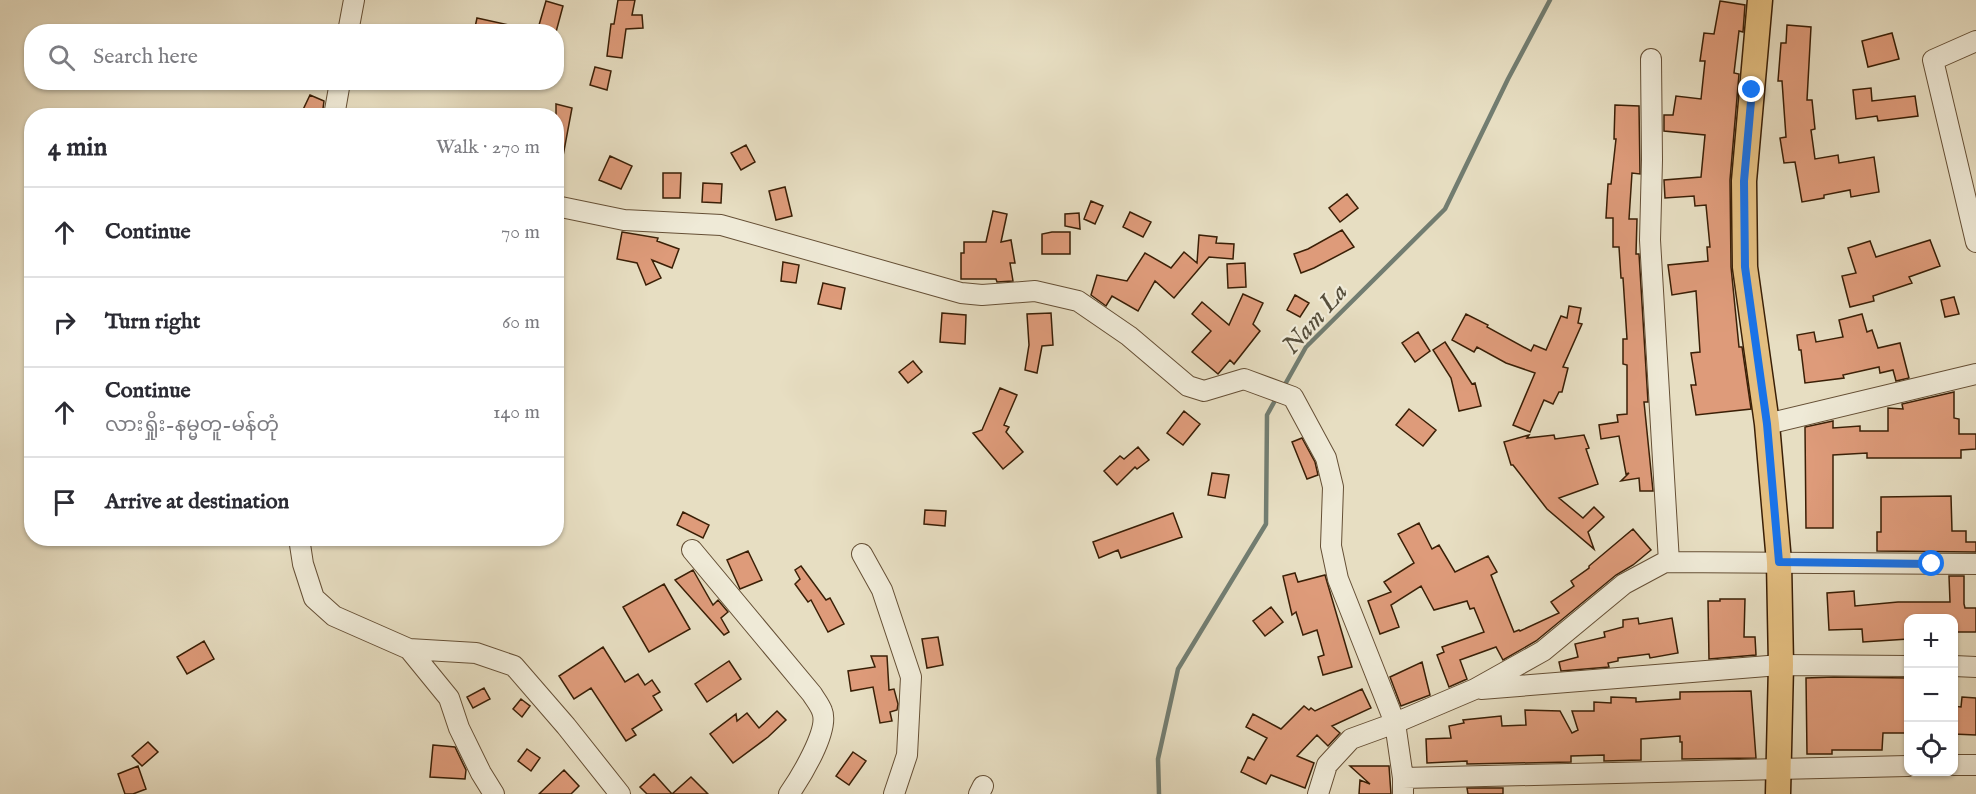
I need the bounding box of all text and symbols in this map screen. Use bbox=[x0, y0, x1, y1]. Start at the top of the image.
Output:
search box bbox=[24, 24, 564, 90]
icon: search bbox=[45, 41, 78, 74]
text: Search here bbox=[93, 43, 198, 71]
route end bbox=[1738, 76, 1764, 102]
text: 4 min bbox=[48, 131, 107, 164]
text: Walk · 270 m bbox=[436, 135, 540, 160]
icon: ahead bbox=[48, 216, 81, 249]
text: Continue bbox=[105, 218, 191, 246]
text: 70 m bbox=[501, 220, 540, 245]
water label: Nam La bbox=[1275, 276, 1355, 362]
icon: right bbox=[48, 306, 81, 339]
text: Turn right bbox=[105, 308, 200, 336]
text: 60 m bbox=[502, 310, 540, 335]
text: Continue bbox=[105, 377, 191, 405]
icon: ahead bbox=[48, 396, 81, 429]
text: 140 m bbox=[493, 400, 540, 425]
text: လားရှိုး-နမ္မတူ-မန်တုံ bbox=[105, 413, 279, 438]
icon: arrive bbox=[48, 486, 81, 519]
text: Arrive at destination bbox=[105, 488, 289, 516]
route start bbox=[1918, 550, 1944, 576]
map controls bbox=[1904, 614, 1958, 776]
button: + bbox=[1904, 614, 1958, 668]
button: − bbox=[1904, 668, 1958, 722]
button: locate bbox=[1904, 722, 1958, 776]

